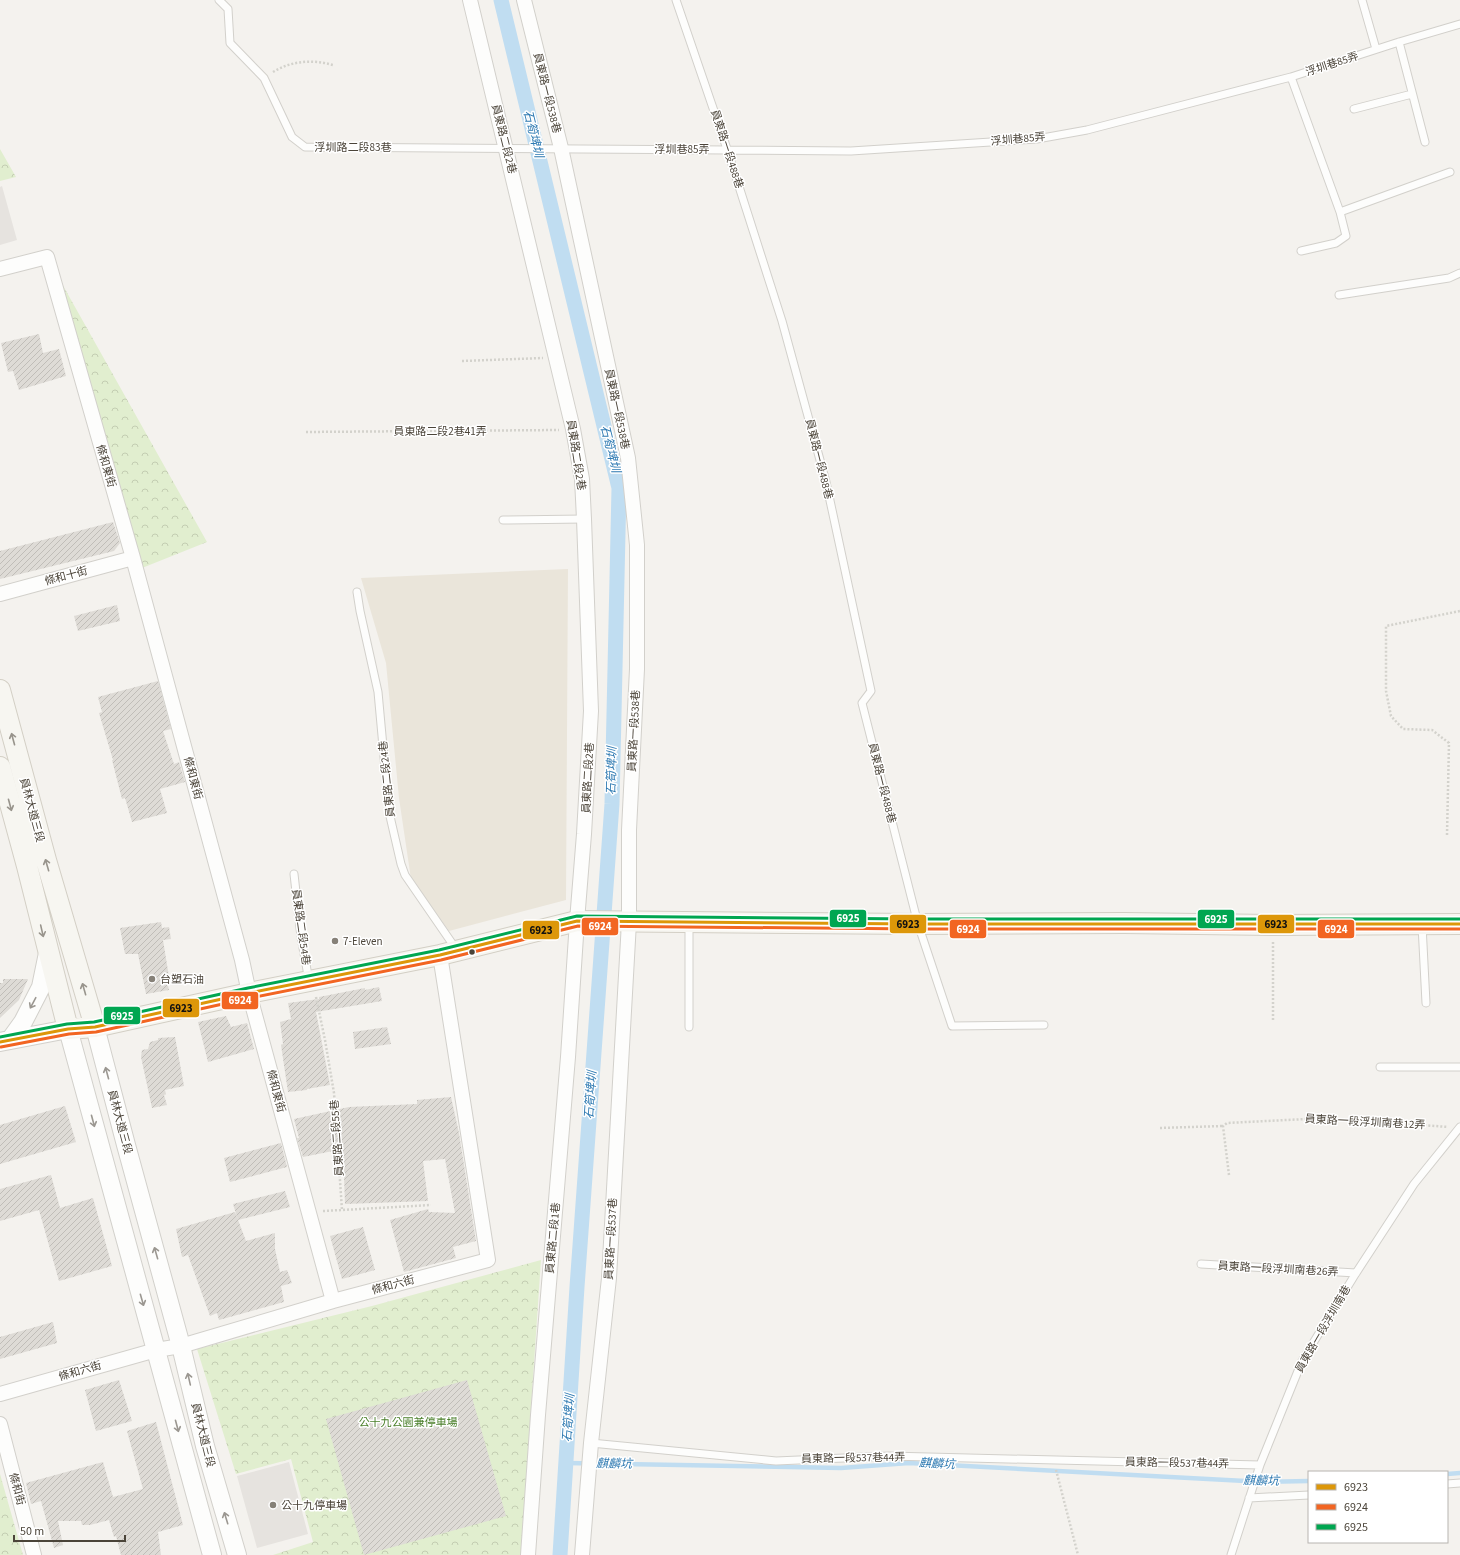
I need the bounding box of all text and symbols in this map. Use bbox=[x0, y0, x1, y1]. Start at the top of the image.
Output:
street label: 浮圳巷85弄 bbox=[1304, 48, 1360, 80]
street label: 員東路一段538巷 bbox=[530, 51, 564, 135]
street label: 員東路二段2巷 bbox=[488, 103, 520, 175]
street label: 員東路一段488巷 bbox=[707, 107, 747, 191]
water label: 石筍埤圳 bbox=[519, 109, 548, 161]
street label: 浮圳巷85弄 bbox=[990, 129, 1046, 149]
street label: 浮圳路二段83巷 bbox=[315, 140, 391, 155]
street label: 浮圳巷85弄 bbox=[655, 142, 709, 157]
street label: 員東路一段538巷 bbox=[601, 367, 633, 451]
street label: 員東路一段488巷 bbox=[802, 417, 836, 501]
street label: 員東路二段2巷 bbox=[563, 419, 589, 491]
street label: 員東路二段2巷41弄 bbox=[393, 424, 487, 439]
water label: 石筍埤圳 bbox=[596, 424, 625, 476]
street label: 條和東街 bbox=[93, 443, 119, 489]
street label: 條和十街 bbox=[43, 563, 89, 589]
street label: 員東路一段538巷 bbox=[624, 689, 644, 773]
one-way arrow bbox=[9, 733, 16, 746]
street label: 員東路二段24巷 bbox=[376, 740, 398, 818]
street label: 員東路一段488巷 bbox=[865, 741, 899, 825]
street label: 員東路二段2巷 bbox=[579, 742, 597, 814]
water label: 石筍埤圳 bbox=[603, 745, 621, 795]
street label: 條和東街 bbox=[180, 755, 206, 801]
street label: 員林大道三段 bbox=[16, 776, 48, 844]
one-way arrow bbox=[7, 798, 14, 811]
one-way arrow bbox=[43, 858, 50, 871]
street label: 員東路二段54巷 bbox=[288, 888, 314, 966]
line badge: 6925 bbox=[829, 909, 867, 928]
line badge: 6925 bbox=[1197, 909, 1235, 929]
text: 6925 bbox=[836, 911, 860, 926]
text: 6925 bbox=[1204, 912, 1228, 927]
line badge: 6923 bbox=[889, 914, 927, 934]
line badge: 6923 bbox=[1257, 914, 1295, 934]
line badge: 6924 bbox=[581, 917, 619, 936]
text: 6923 bbox=[896, 917, 920, 932]
text: 6923 bbox=[1264, 917, 1288, 932]
text: 6924 bbox=[588, 919, 612, 934]
line badge: 6924 bbox=[949, 919, 987, 939]
line badge: 6924 bbox=[1317, 919, 1355, 939]
line badge: 6923 bbox=[522, 920, 560, 940]
text: 6924 bbox=[956, 922, 980, 937]
text: 6924 bbox=[1324, 922, 1348, 937]
text: 6923 bbox=[529, 923, 553, 938]
one-way arrow bbox=[39, 924, 47, 937]
place label: 7-Eleven bbox=[343, 934, 383, 949]
marker: 7-Eleven bbox=[330, 936, 340, 946]
unlabelled marker bbox=[467, 947, 477, 957]
place label: 台塑石油 bbox=[160, 972, 204, 987]
marker: 台塑石油 bbox=[147, 974, 157, 984]
one-way arrow bbox=[80, 983, 87, 996]
line badge: 6924 bbox=[221, 991, 259, 1010]
text: 6924 bbox=[228, 993, 252, 1008]
one-way arrow bbox=[29, 997, 36, 1009]
line badge: 6923 bbox=[162, 998, 200, 1018]
text: 6923 bbox=[169, 1001, 193, 1016]
line badge: 6925 bbox=[103, 1006, 141, 1025]
text: 6925 bbox=[110, 1009, 134, 1024]
one-way arrow bbox=[102, 1067, 110, 1080]
street label: 條和東街 bbox=[263, 1068, 289, 1114]
water label: 石筍埤圳 bbox=[581, 1068, 601, 1120]
street label: 員林大道三段 bbox=[104, 1088, 136, 1156]
street label: 員東路二段55巷 bbox=[327, 1099, 347, 1177]
street label: 員東路一段浮圳南巷12弄 bbox=[1304, 1111, 1426, 1133]
one-way arrow bbox=[90, 1114, 97, 1127]
street label: 員東路一段537巷 bbox=[601, 1197, 621, 1281]
street label: 員東路二段1巷 bbox=[542, 1202, 564, 1274]
one-way arrow bbox=[151, 1247, 159, 1260]
street label: 員東路一段浮圳南巷26弄 bbox=[1217, 1258, 1339, 1280]
street label: 條和六街 bbox=[370, 1272, 416, 1298]
street label: 員東路一段浮圳南巷 bbox=[1292, 1282, 1354, 1376]
one-way arrow bbox=[139, 1294, 147, 1307]
street label: 條和六街 bbox=[57, 1358, 103, 1384]
one-way arrow bbox=[185, 1372, 192, 1385]
water label: 石筍埤圳 bbox=[559, 1391, 579, 1443]
street label: 員林大道三段 bbox=[188, 1401, 218, 1469]
park label: 公十九公園兼停車場 bbox=[359, 1415, 458, 1430]
one-way arrow bbox=[173, 1419, 181, 1432]
street label: 員東路一段537巷44弄 bbox=[801, 1450, 905, 1466]
water label: 麒麟坑 bbox=[596, 1455, 634, 1473]
water label: 麒麟坑 bbox=[919, 1455, 957, 1474]
street label: 員東路一段537巷44弄 bbox=[1125, 1455, 1229, 1471]
street label: 條和街 bbox=[5, 1471, 29, 1507]
legend bbox=[1308, 1471, 1448, 1543]
water label: 麒麟坑 bbox=[1243, 1472, 1281, 1490]
text: 6923 bbox=[1344, 1479, 1368, 1496]
place label: 公十九停車場 bbox=[281, 1498, 347, 1513]
text: 6924 bbox=[1344, 1499, 1368, 1516]
marker: 公十九停車場 bbox=[268, 1500, 278, 1510]
one-way arrow bbox=[222, 1511, 229, 1524]
scale bar bbox=[14, 1517, 125, 1543]
text: 6925 bbox=[1344, 1519, 1368, 1536]
text: 50 m bbox=[20, 1523, 44, 1540]

